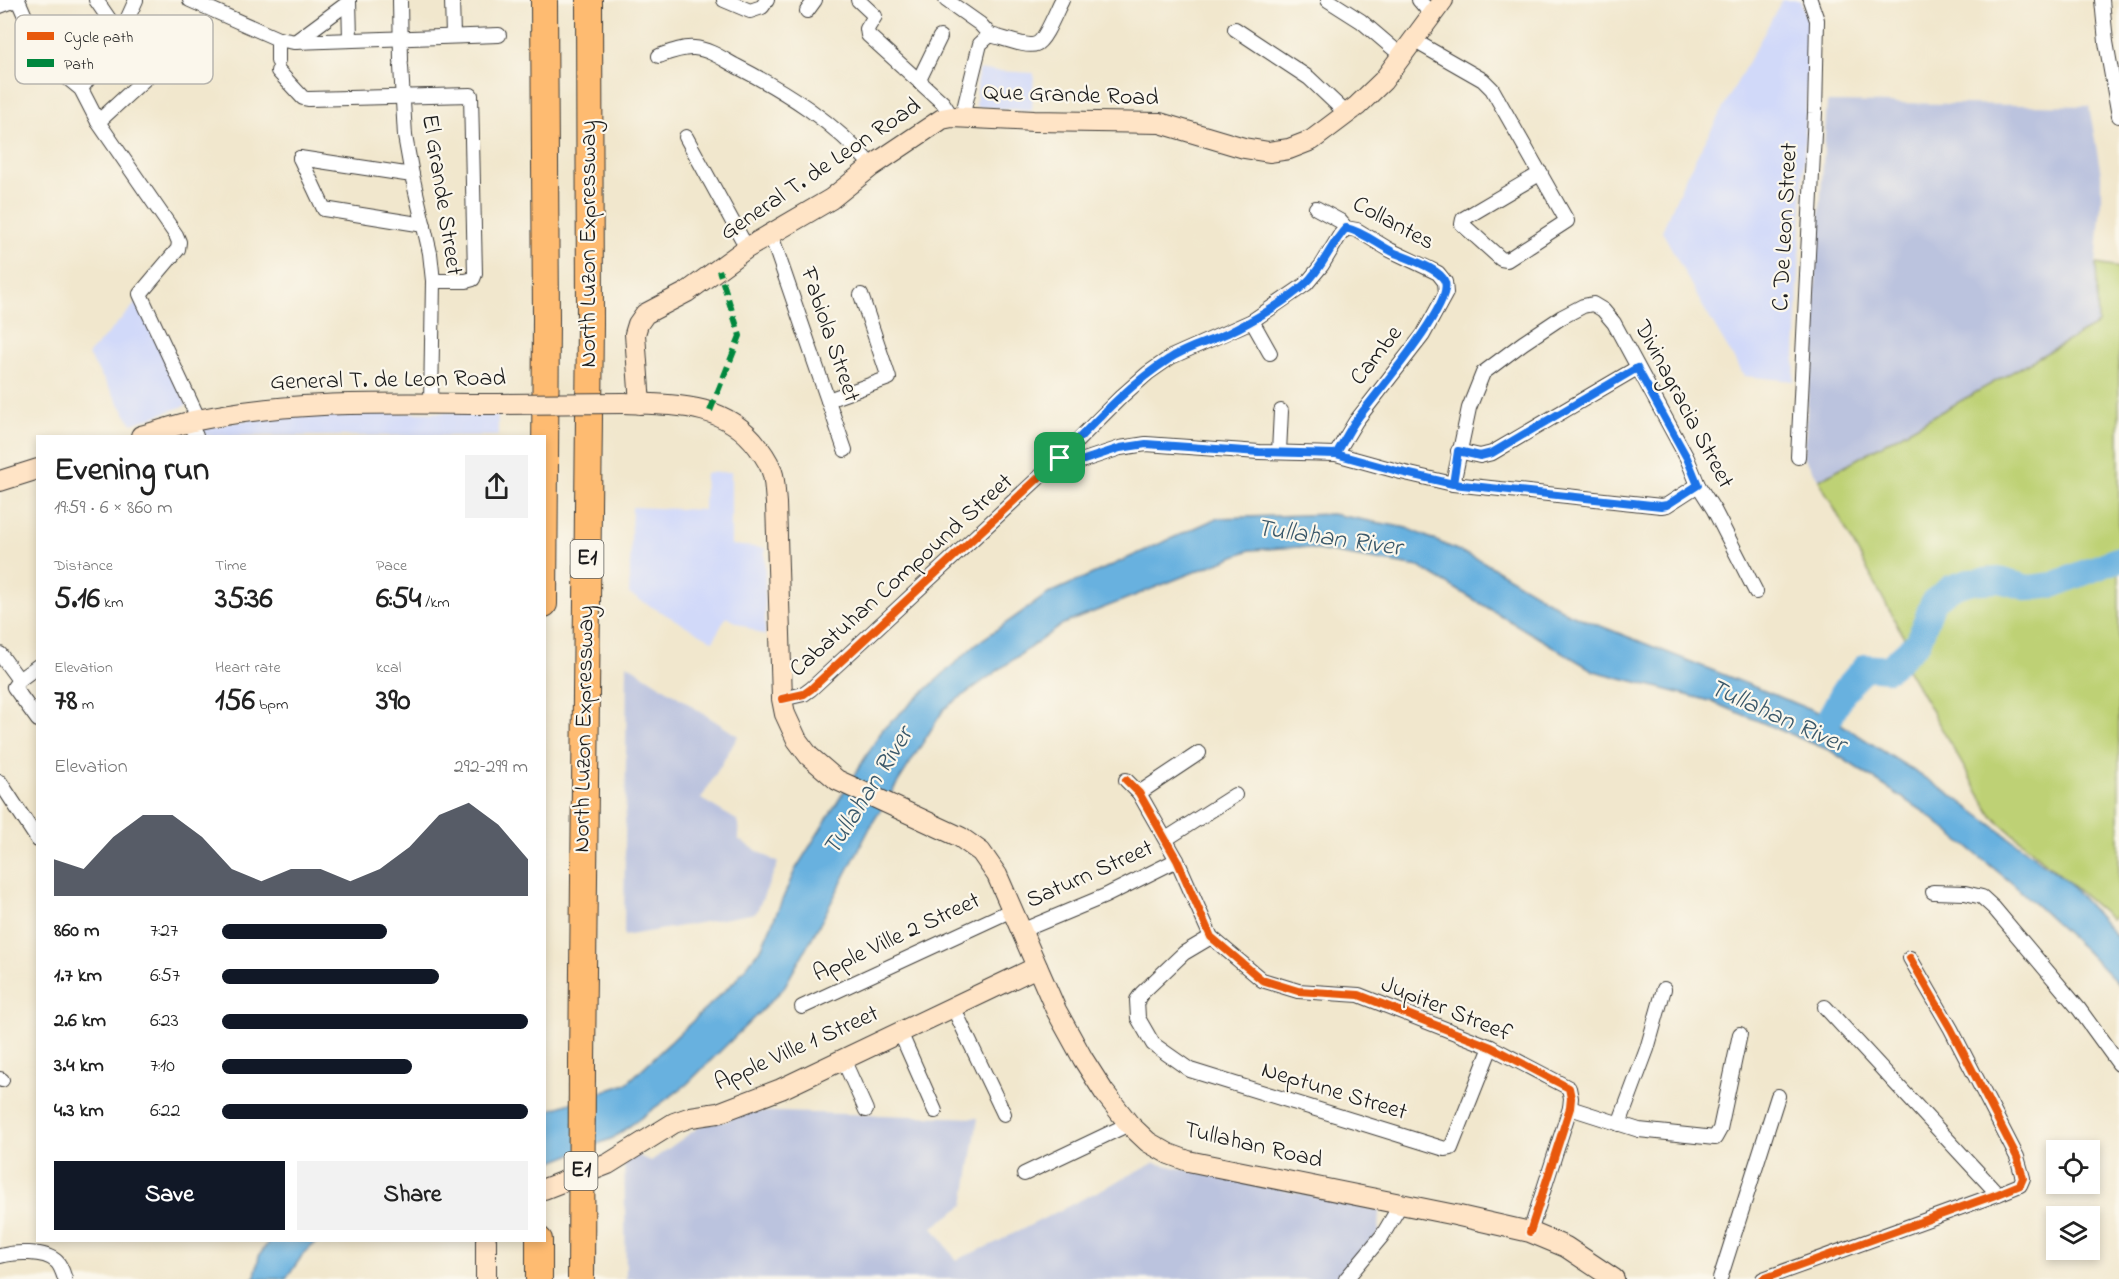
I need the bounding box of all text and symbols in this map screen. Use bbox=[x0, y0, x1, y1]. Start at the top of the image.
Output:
legend bbox=[15, 15, 213, 84]
text: Cycle path bbox=[64, 26, 133, 50]
text: Path bbox=[64, 53, 94, 77]
street label: Que Grande Road bbox=[983, 75, 1160, 117]
street label: General T. de Leon Road bbox=[713, 89, 929, 250]
street label: El Grande Street bbox=[411, 112, 471, 278]
street label: North Luzon Expressway bbox=[572, 120, 608, 368]
street label: C. De Leon Street bbox=[1764, 142, 1808, 312]
street label: Collantes bbox=[1346, 188, 1440, 260]
street label: Fabiola Street bbox=[789, 262, 868, 407]
street label: Divinagracia Street bbox=[1623, 314, 1742, 495]
street label: Cambe bbox=[1342, 318, 1412, 394]
street label: General T. de Leon Road bbox=[270, 361, 507, 401]
pin bbox=[1034, 432, 1085, 483]
icon: arrive bbox=[1043, 441, 1076, 474]
text: Evening run bbox=[54, 447, 209, 495]
button: share bbox=[465, 455, 528, 518]
street label: Cabatuhan Compound Street bbox=[782, 466, 1022, 686]
text: 19:59 · 6 × 860 m bbox=[54, 494, 173, 523]
water label: Tullahan River bbox=[1254, 510, 1407, 568]
road number: E1 bbox=[570, 540, 604, 578]
text: Distance bbox=[54, 554, 113, 578]
text: Time bbox=[215, 554, 247, 578]
text: Pace bbox=[376, 554, 407, 578]
text: 5.16 bbox=[54, 578, 100, 622]
text: 35:36 bbox=[215, 578, 273, 622]
text: 6:54 bbox=[376, 578, 421, 622]
text: km bbox=[100, 591, 123, 615]
text: /km bbox=[421, 591, 450, 615]
street label: North Luzon Expressway bbox=[565, 605, 606, 853]
text: Elevation bbox=[54, 656, 113, 680]
text: Heart rate bbox=[215, 656, 281, 680]
text: kcal bbox=[376, 656, 401, 680]
water label: Tullahan River bbox=[1702, 670, 1854, 765]
text: 78 bbox=[54, 680, 78, 724]
text: 156 bbox=[215, 680, 255, 724]
text: 390 bbox=[376, 680, 410, 724]
text: m bbox=[78, 693, 94, 717]
text: bpm bbox=[255, 693, 288, 717]
water label: Tullahan River bbox=[814, 717, 925, 864]
text: Elevation bbox=[54, 753, 128, 782]
text: 292–299 m bbox=[454, 753, 528, 782]
street label: Saturn Street bbox=[1021, 831, 1159, 919]
street label: Apple Ville 2 Street bbox=[808, 884, 986, 992]
text: 860 m bbox=[54, 917, 99, 946]
text: 7:27 bbox=[150, 917, 178, 946]
text: 1.7 km bbox=[54, 962, 102, 991]
text: 6:57 bbox=[150, 962, 180, 991]
street label: Jupiter Streef bbox=[1375, 968, 1518, 1052]
street label: Apple Ville 1 Street bbox=[709, 997, 885, 1101]
text: 2.6 km bbox=[54, 1007, 106, 1036]
text: 6:23 bbox=[150, 1007, 179, 1036]
text: 3.4 km bbox=[54, 1052, 104, 1081]
text: 7:10 bbox=[150, 1052, 175, 1081]
street label: Neptune Street bbox=[1257, 1053, 1411, 1131]
text: 4.3 km bbox=[54, 1097, 104, 1126]
text: 6:22 bbox=[150, 1097, 180, 1126]
street label: Tullahan Road bbox=[1180, 1113, 1326, 1179]
map controls bbox=[2046, 1140, 2100, 1260]
button: locate bbox=[2046, 1140, 2100, 1194]
road number: E1 bbox=[564, 1152, 598, 1190]
button: Save bbox=[54, 1161, 285, 1230]
button: Share bbox=[297, 1161, 528, 1230]
button: layers bbox=[2046, 1206, 2100, 1260]

